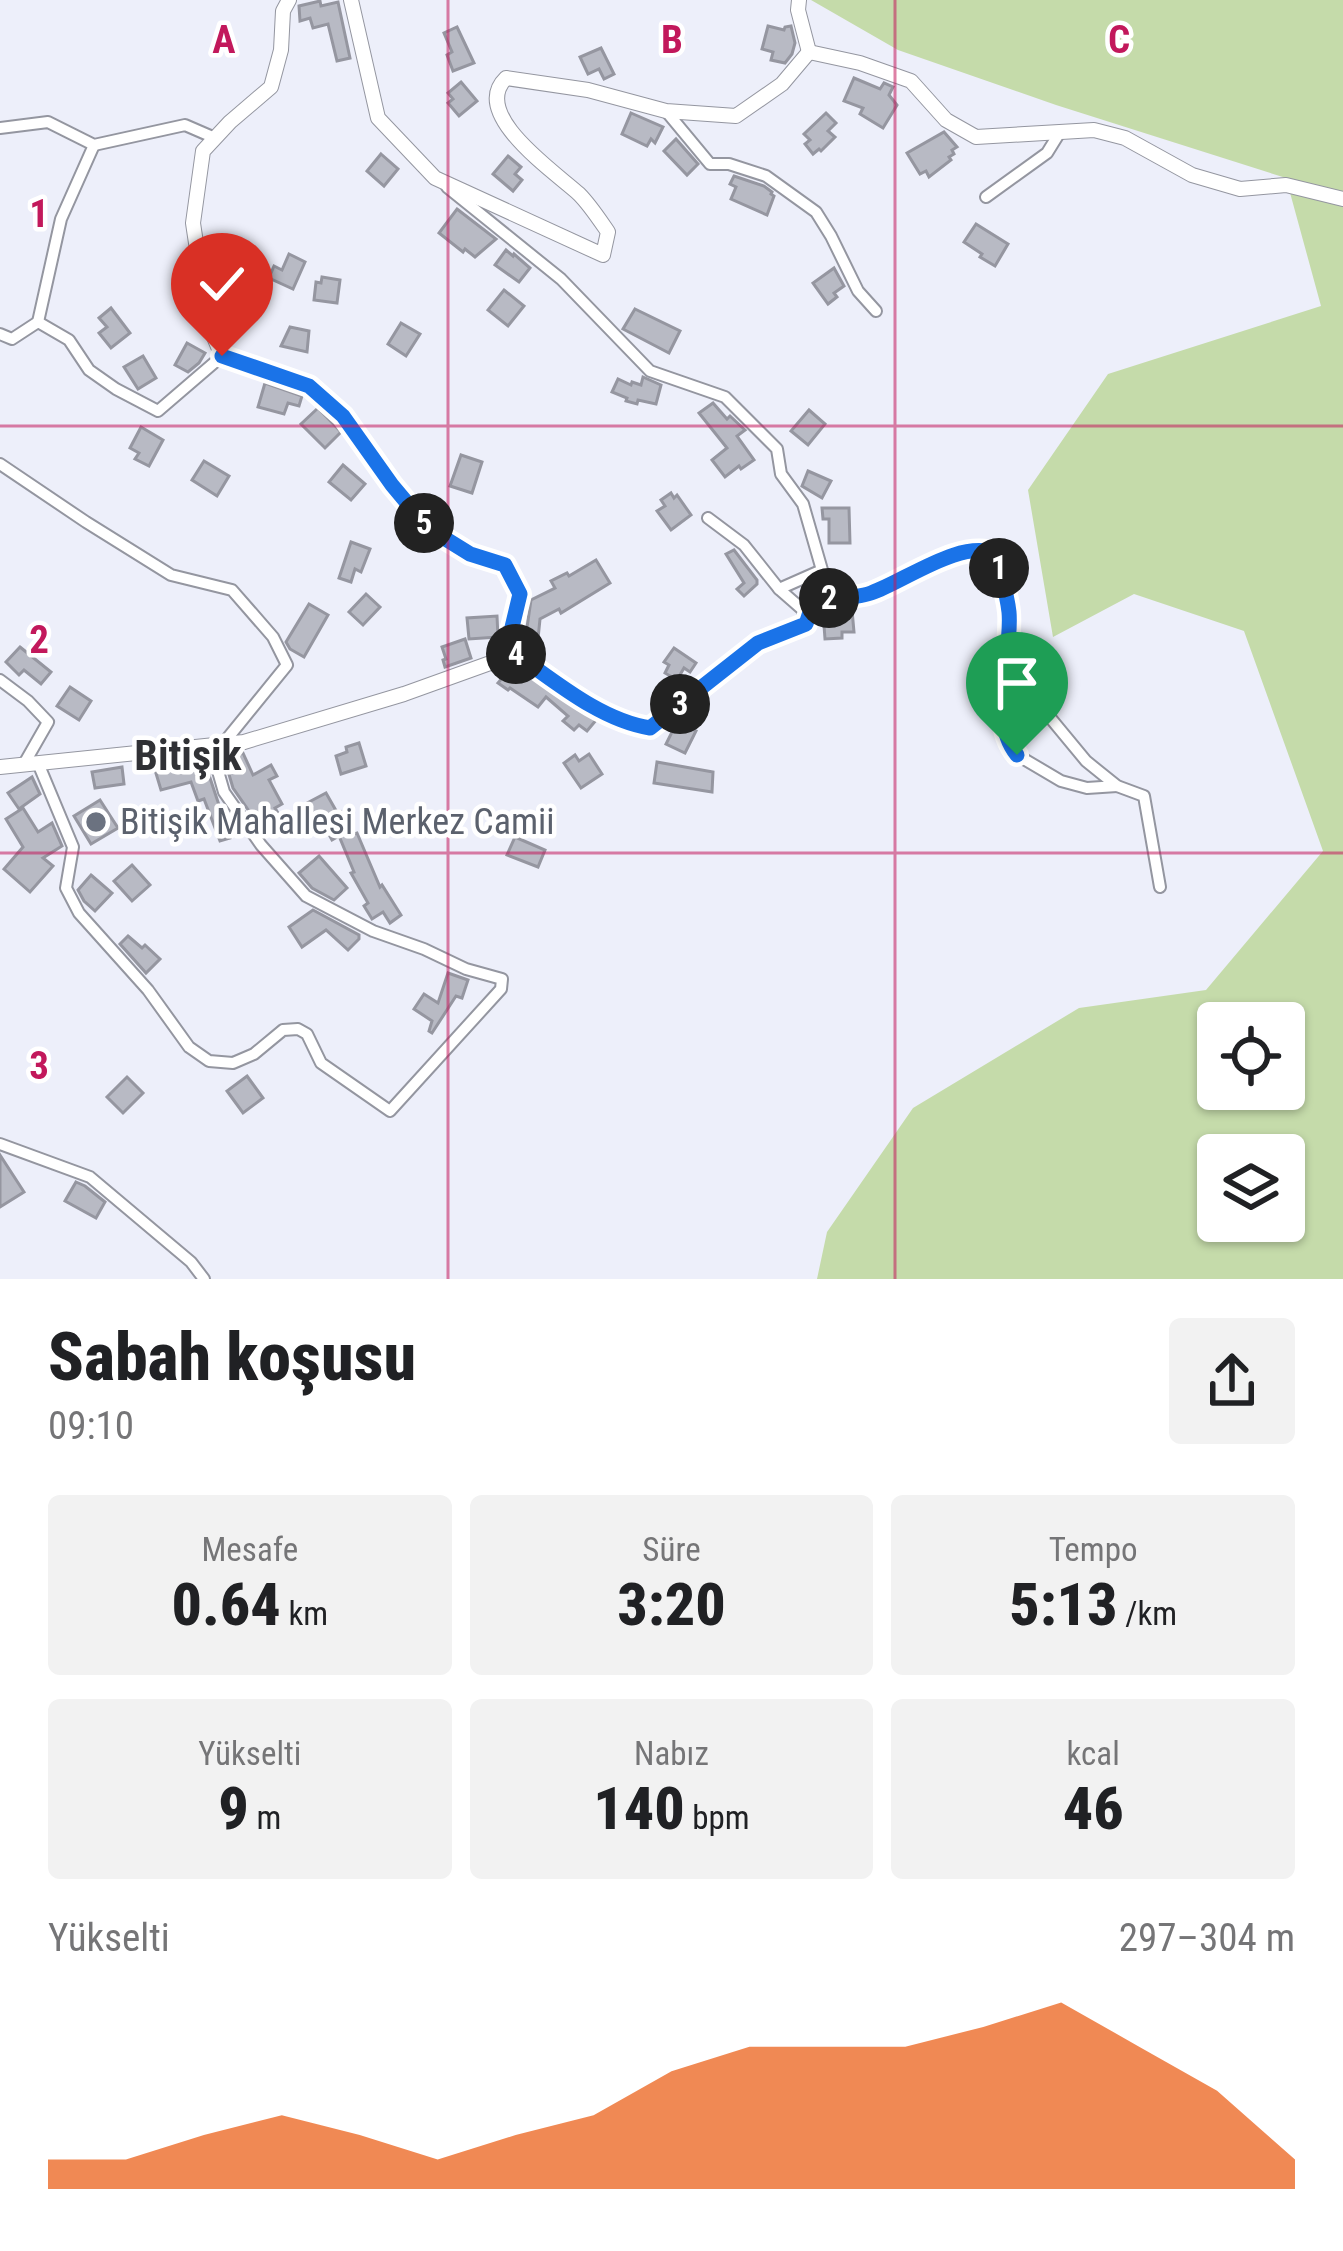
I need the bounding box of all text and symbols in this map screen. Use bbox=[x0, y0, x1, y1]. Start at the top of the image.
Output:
text: A bbox=[212, 17, 236, 63]
text: B bbox=[661, 17, 683, 63]
text: C bbox=[1108, 17, 1130, 63]
text: 1 bbox=[29, 191, 49, 237]
pin bbox=[171, 233, 273, 356]
icon: check bbox=[189, 251, 255, 317]
pin: 5 bbox=[394, 493, 454, 553]
text: 5 bbox=[416, 503, 432, 542]
pin: 1 bbox=[969, 538, 1029, 598]
text: 1 bbox=[991, 548, 1007, 587]
pin: 2 bbox=[799, 568, 859, 628]
text: 2 bbox=[821, 578, 837, 617]
text: 2 bbox=[29, 617, 49, 663]
pin: 4 bbox=[486, 624, 546, 684]
pin bbox=[966, 632, 1068, 755]
text: 4 bbox=[508, 634, 524, 673]
icon: arrive bbox=[984, 650, 1050, 716]
pin: 3 bbox=[650, 674, 710, 734]
text: 3 bbox=[672, 684, 688, 723]
district label: Bitişik bbox=[134, 731, 243, 780]
place label: Bitişik Mahallesi Merkez Camii bbox=[120, 801, 555, 843]
marker: Bitişik Mahallesi Merkez Camii bbox=[83, 809, 109, 835]
map controls bbox=[1197, 1002, 1305, 1242]
button: locate bbox=[1197, 1002, 1305, 1110]
text: 3 bbox=[29, 1043, 49, 1089]
button: layers bbox=[1197, 1134, 1305, 1242]
button: share bbox=[1169, 1318, 1295, 1444]
text: Sabah koşusu bbox=[48, 1319, 416, 1396]
text: 09:10 bbox=[48, 1403, 134, 1449]
text: Mesafe bbox=[201, 1530, 298, 1569]
text: Süre bbox=[642, 1530, 701, 1569]
text: Tempo bbox=[1049, 1530, 1138, 1569]
text: 0.64 bbox=[172, 1569, 281, 1640]
text: 3:20 bbox=[617, 1569, 726, 1640]
text: 5:13 bbox=[1009, 1569, 1118, 1640]
text: km bbox=[281, 1594, 328, 1633]
text: /km bbox=[1118, 1594, 1177, 1633]
text: Yükselti bbox=[198, 1734, 301, 1773]
text: Nabız bbox=[634, 1734, 709, 1773]
text: kcal bbox=[1067, 1734, 1120, 1773]
text: 9 bbox=[218, 1773, 249, 1844]
text: 140 bbox=[593, 1773, 685, 1844]
text: 46 bbox=[1063, 1773, 1124, 1844]
text: m bbox=[249, 1798, 281, 1837]
text: bpm bbox=[685, 1798, 750, 1837]
text: Yükselti bbox=[48, 1915, 170, 1961]
text: 297–304 m bbox=[1119, 1915, 1295, 1961]

